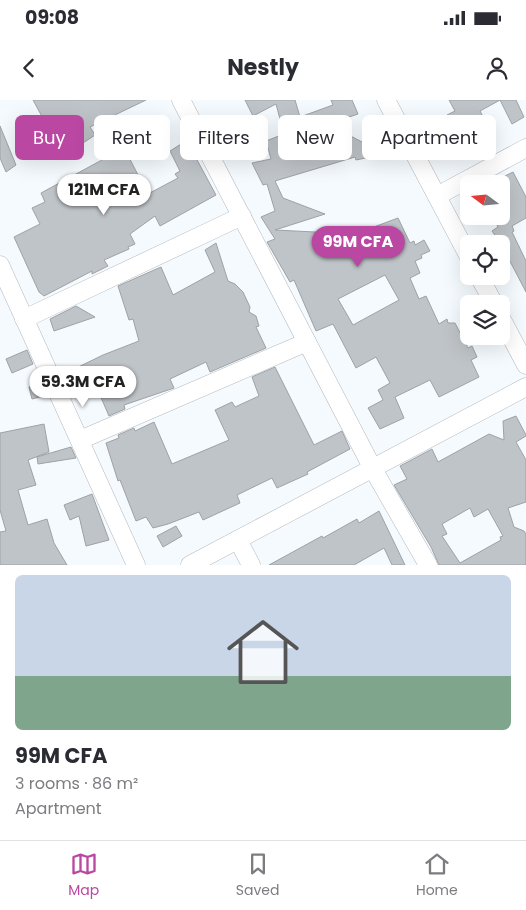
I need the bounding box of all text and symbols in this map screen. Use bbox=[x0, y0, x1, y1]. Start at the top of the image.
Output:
text: 09:08 bbox=[25, 4, 79, 31]
text: Nestly bbox=[227, 52, 299, 83]
icon: back bbox=[15, 54, 43, 82]
icon: person bbox=[483, 54, 511, 82]
chip: Buy bbox=[15, 115, 84, 160]
chip: Rent bbox=[94, 115, 170, 160]
chip: Filters bbox=[180, 115, 268, 160]
chip: New bbox=[278, 115, 352, 160]
chip: Apartment bbox=[362, 115, 496, 160]
pin: 121M CFA bbox=[52, 174, 156, 216]
north arrow bbox=[460, 175, 510, 225]
map controls bbox=[460, 175, 510, 345]
text: 121M CFA bbox=[68, 178, 140, 201]
pin: 99M CFA bbox=[312, 226, 404, 268]
text: 99M CFA bbox=[323, 230, 393, 253]
button: locate bbox=[460, 235, 510, 285]
button: layers bbox=[460, 295, 510, 345]
pin: 59.3M CFA bbox=[26, 366, 140, 408]
text: 59.3M CFA bbox=[40, 370, 126, 393]
icon: home bbox=[218, 607, 308, 697]
text: 99M CFA bbox=[15, 741, 108, 770]
text: 3 rooms · 86 m² bbox=[15, 772, 138, 795]
text: Apartment bbox=[15, 797, 102, 820]
tab: Map bbox=[68, 850, 99, 901]
tab: Saved bbox=[236, 850, 279, 901]
tab: Home bbox=[416, 850, 458, 901]

